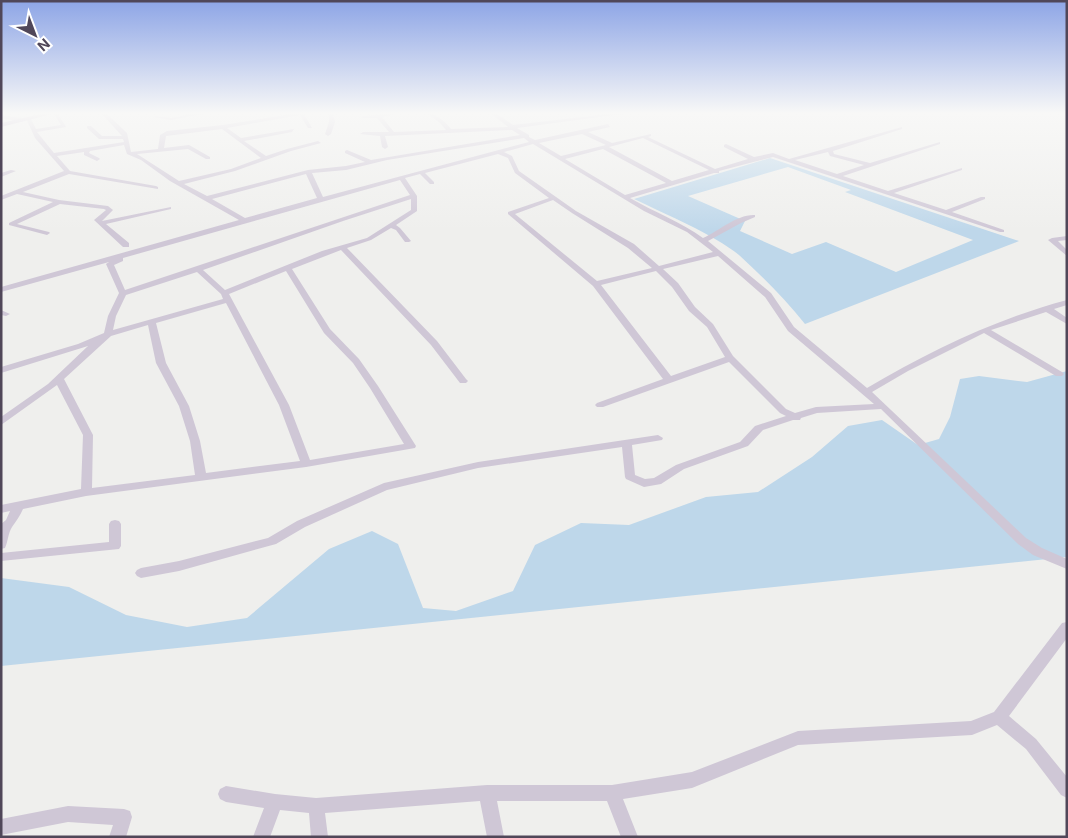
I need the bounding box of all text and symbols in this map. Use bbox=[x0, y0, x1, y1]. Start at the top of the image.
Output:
north arrow bbox=[10, 10, 60, 60]
text: N bbox=[34, 35, 54, 55]

